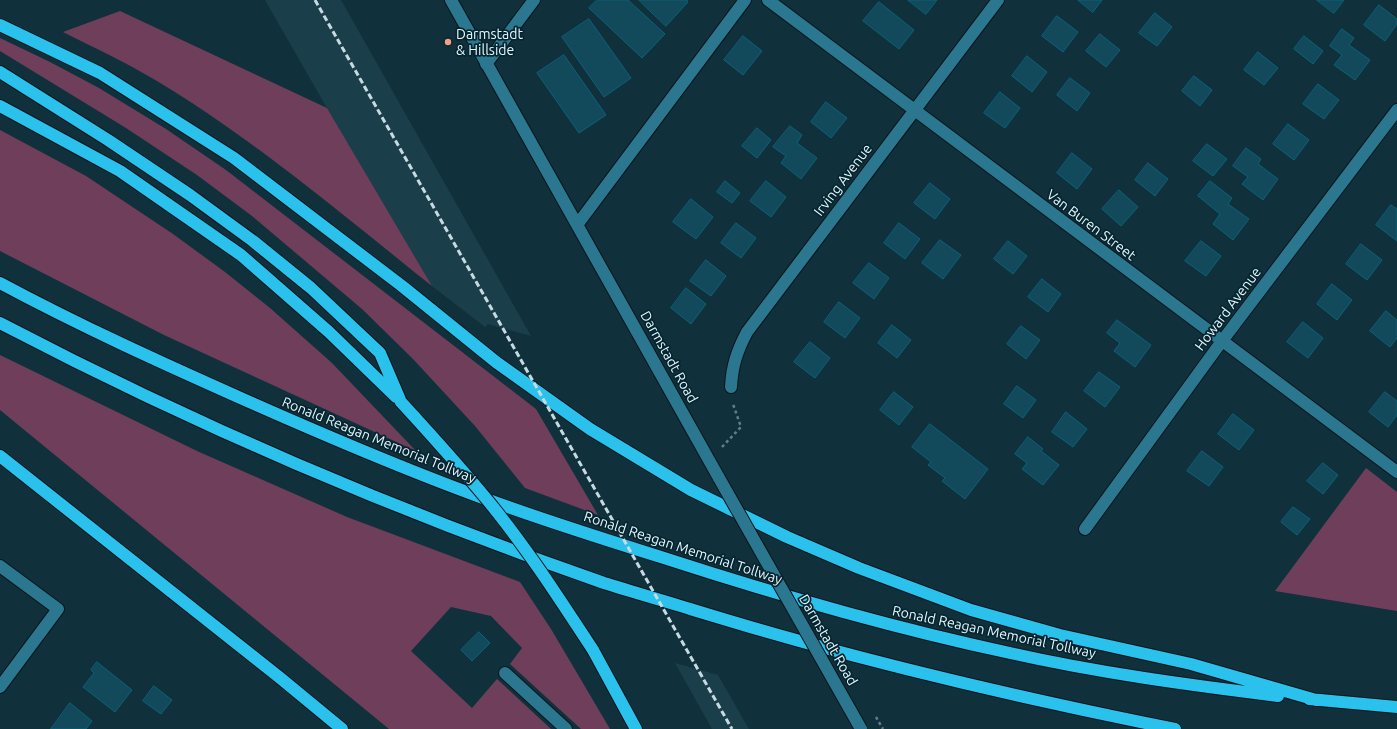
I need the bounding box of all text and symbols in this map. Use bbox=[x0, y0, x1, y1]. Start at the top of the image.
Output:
place label: Darmstadt & Hillside bbox=[456, 26, 523, 58]
marker: Darmstadt & Hillside bbox=[443, 37, 453, 47]
street label: Irving Avenue bbox=[810, 141, 876, 219]
street label: Van Buren Street bbox=[1043, 186, 1139, 264]
street label: Howard Avenue bbox=[1191, 264, 1265, 354]
street label: Darmstadt Road bbox=[637, 308, 701, 406]
street label: Ronald Reagan Memorial Tollway bbox=[280, 393, 478, 487]
street label: Ronald Reagan Memorial Tollway bbox=[582, 508, 784, 588]
street label: Darmstadt Road bbox=[795, 591, 861, 689]
street label: Ronald Reagan Memorial Tollway bbox=[891, 602, 1097, 662]

